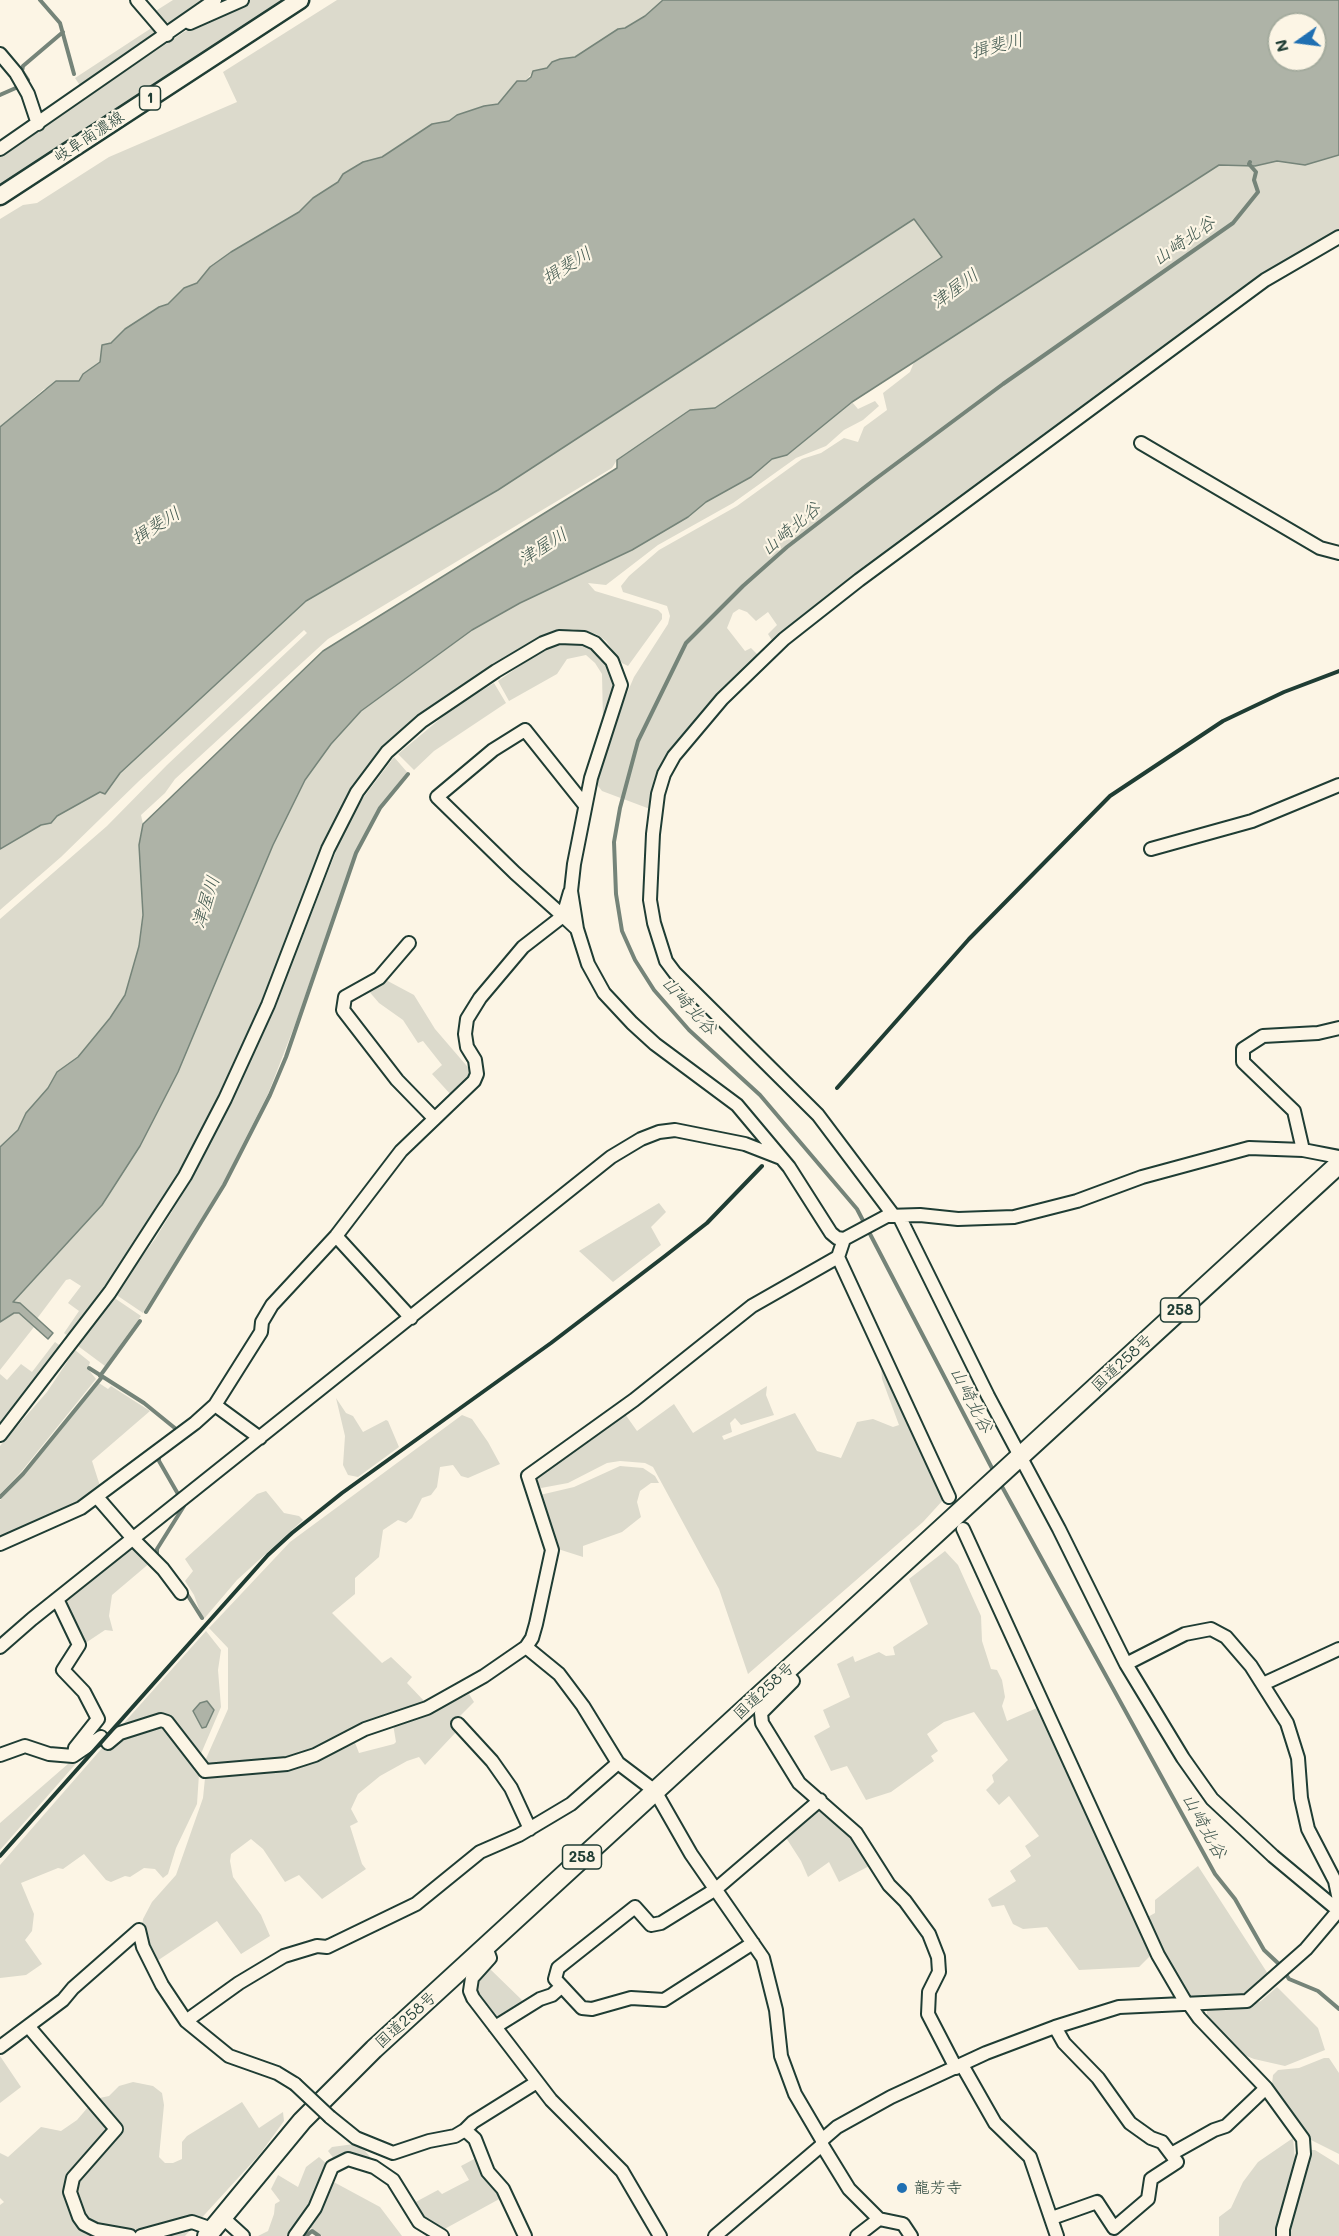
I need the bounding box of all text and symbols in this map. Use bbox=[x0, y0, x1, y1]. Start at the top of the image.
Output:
north arrow bbox=[1267, 12, 1327, 72]
water label: 揖斐川 bbox=[968, 29, 1026, 63]
text: N bbox=[1269, 38, 1293, 54]
road number: 1 bbox=[140, 86, 160, 110]
street label: 岐阜南濃線 bbox=[50, 107, 128, 167]
water label: 山崎北谷 bbox=[1148, 212, 1220, 270]
water label: 揖斐川 bbox=[538, 243, 596, 289]
water label: 津屋川 bbox=[927, 264, 983, 314]
water label: 山崎北谷 bbox=[756, 498, 826, 560]
water label: 揖斐川 bbox=[127, 503, 185, 549]
water label: 津屋川 bbox=[514, 524, 572, 570]
water label: 津屋川 bbox=[187, 873, 225, 931]
water label: 山崎北谷 bbox=[657, 972, 721, 1040]
road number: 258 bbox=[1160, 1298, 1200, 1322]
street label: 国道258号 bbox=[1088, 1330, 1156, 1396]
water label: 山崎北谷 bbox=[945, 1363, 997, 1437]
street label: 国道258号 bbox=[730, 1658, 798, 1724]
water label: 山崎北谷 bbox=[1177, 1789, 1231, 1863]
road number: 258 bbox=[562, 1845, 602, 1869]
street label: 国道258号 bbox=[371, 1987, 441, 2053]
place label: 龍芳寺 bbox=[914, 2178, 962, 2198]
marker: 龍芳寺 bbox=[895, 2181, 909, 2195]

